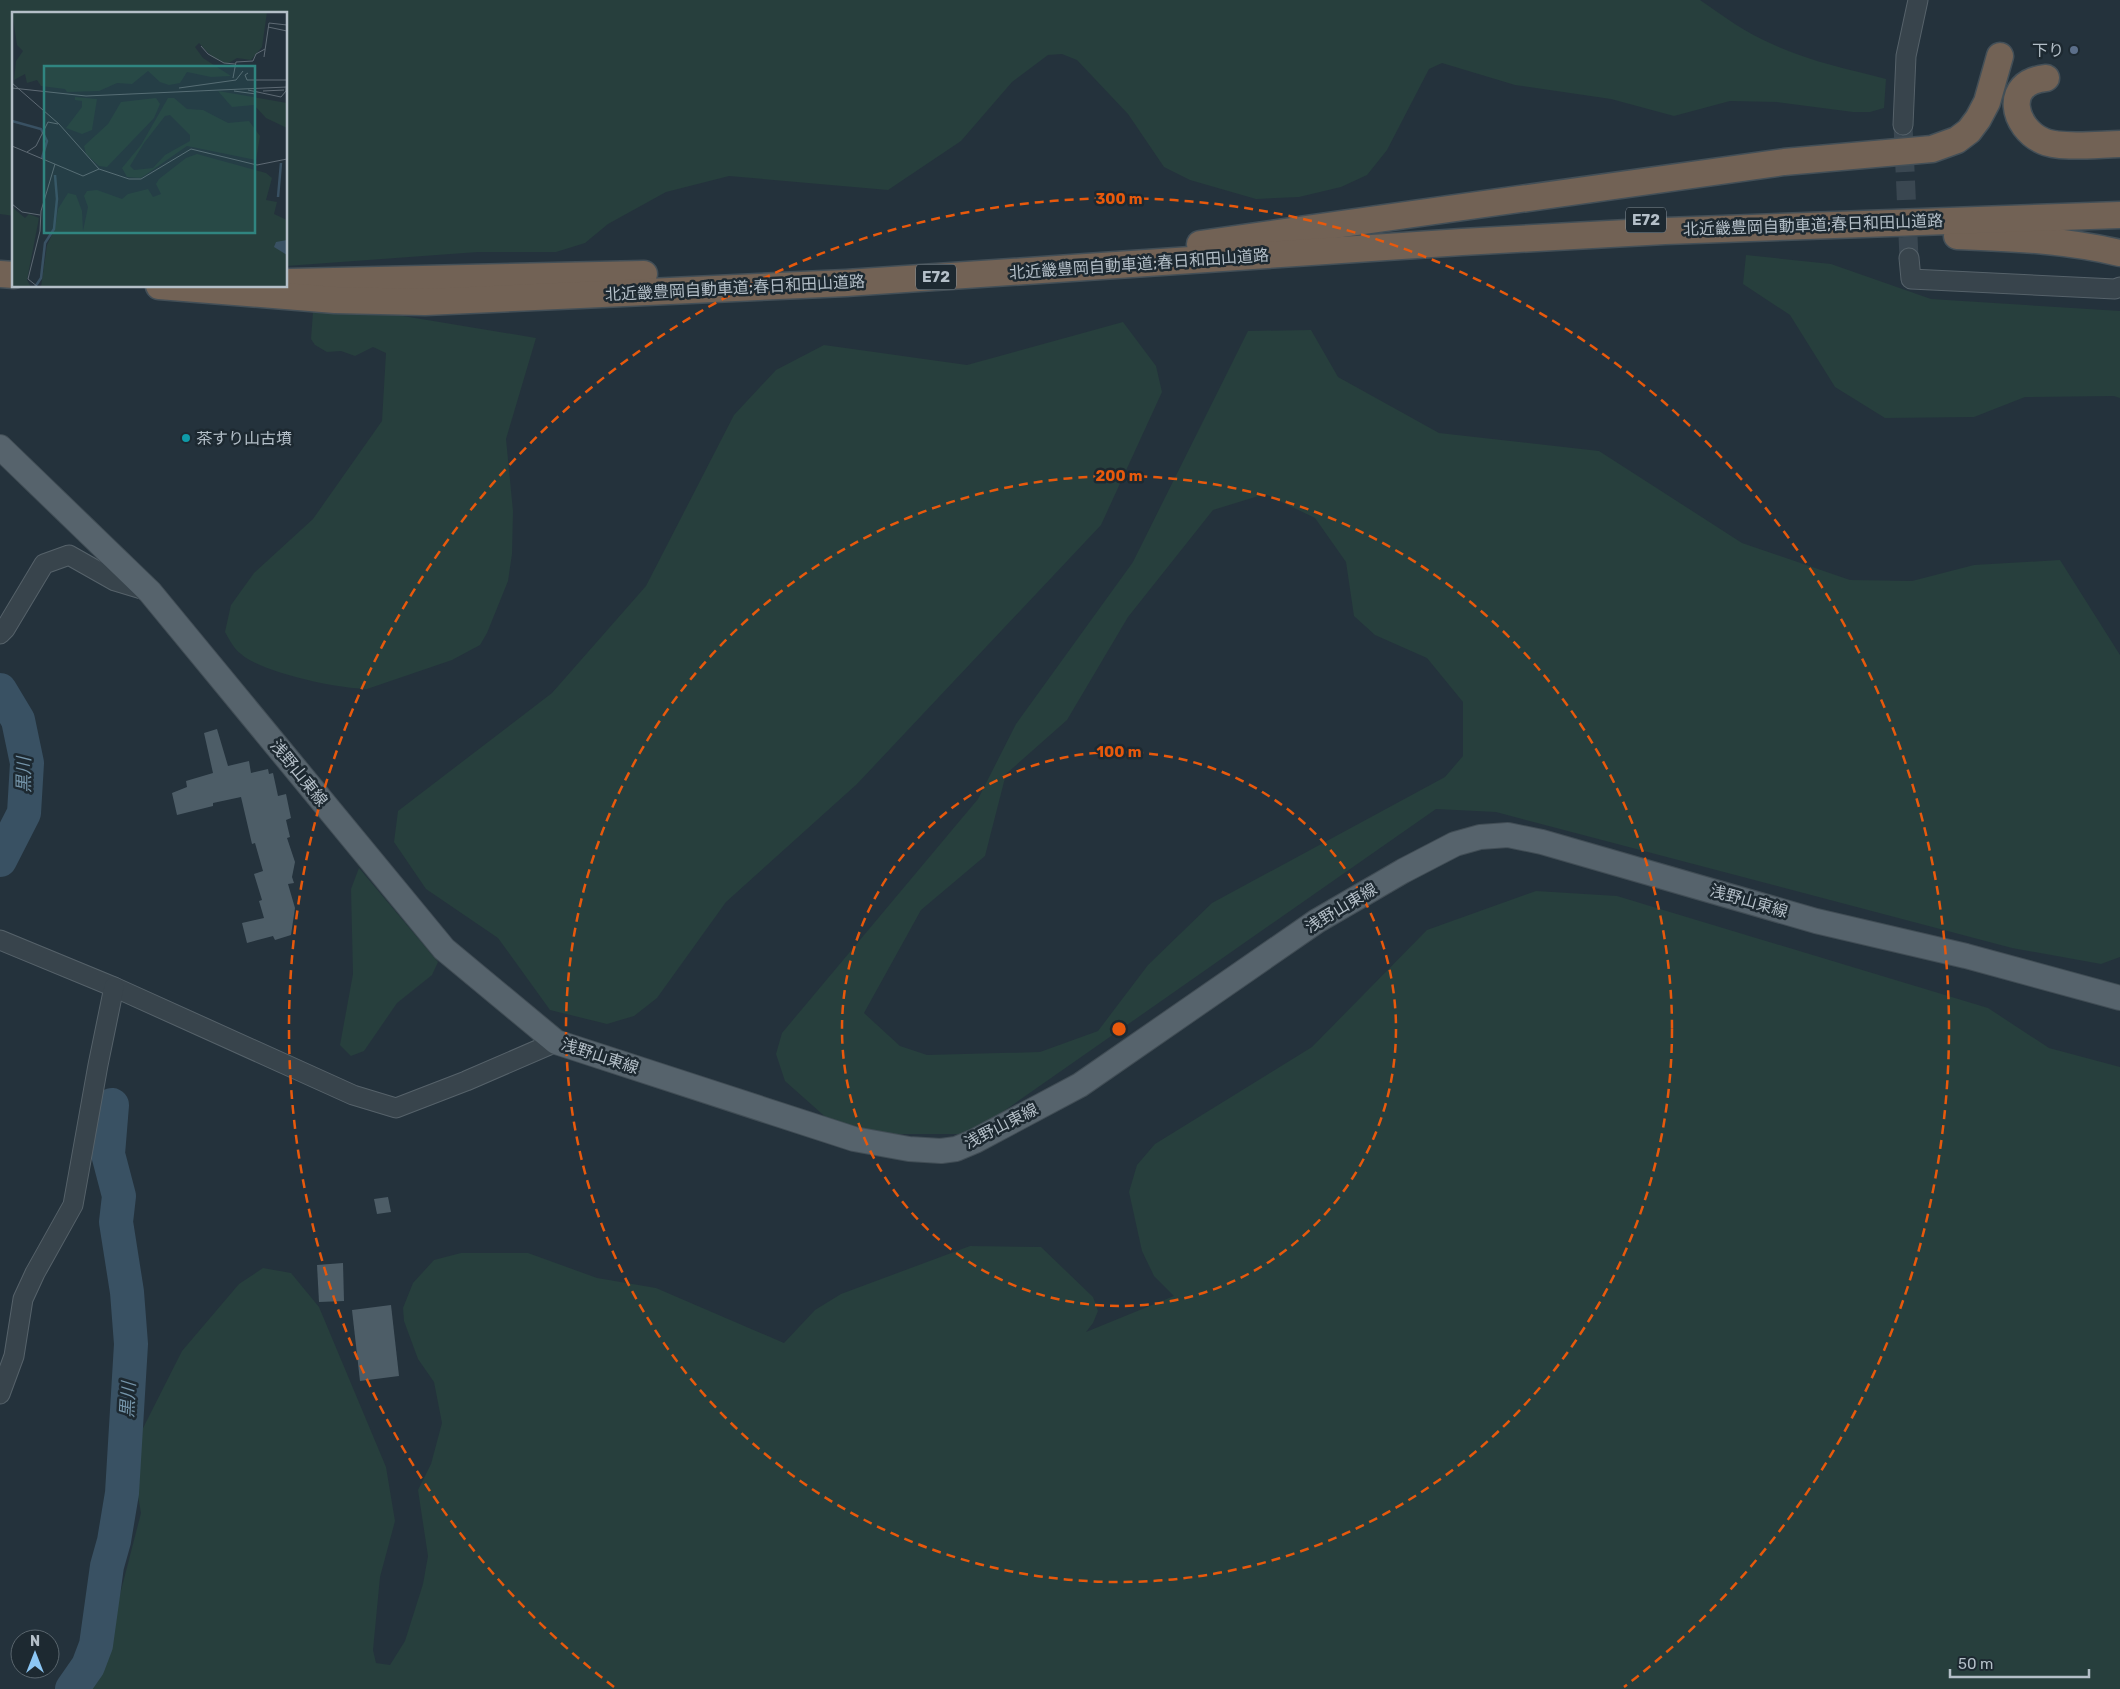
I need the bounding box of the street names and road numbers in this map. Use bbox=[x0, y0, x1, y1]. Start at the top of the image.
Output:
road number: E72 bbox=[1626, 208, 1666, 232]
street label: 北近畿豊岡自動車道;春日和田山道路 bbox=[1683, 211, 1943, 239]
street label: 北近畿豊岡自動車道;春日和田山道路 bbox=[1008, 245, 1270, 283]
road number: E72 bbox=[916, 264, 956, 290]
street label: 北近畿豊岡自動車道;春日和田山道路 bbox=[605, 272, 865, 304]
street label: 浅野山東線 bbox=[266, 736, 332, 810]
street label: 浅野山東線 bbox=[1302, 879, 1380, 937]
street label: 浅野山東線 bbox=[1708, 881, 1790, 921]
street label: 浅野山東線 bbox=[559, 1035, 641, 1077]
street label: 浅野山東線 bbox=[961, 1099, 1041, 1153]

